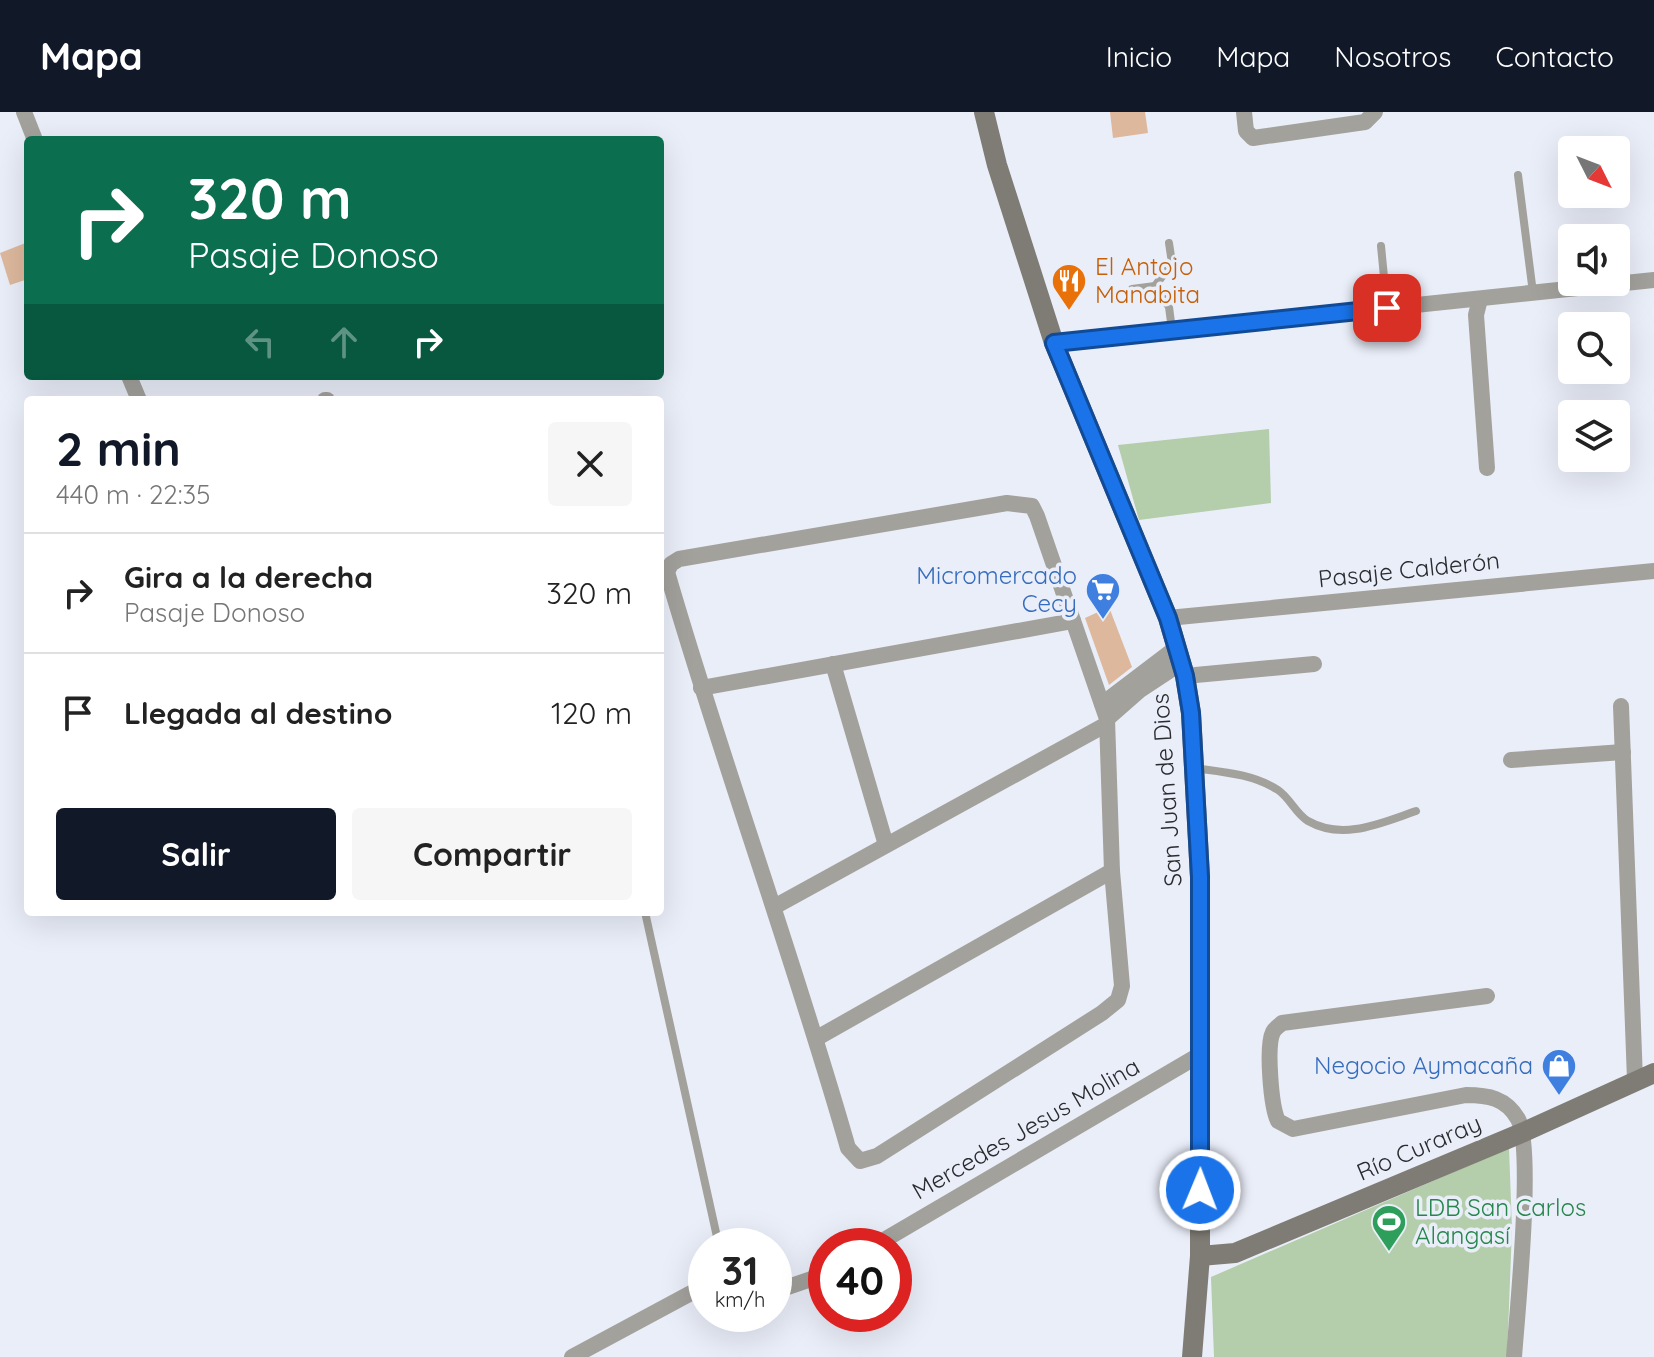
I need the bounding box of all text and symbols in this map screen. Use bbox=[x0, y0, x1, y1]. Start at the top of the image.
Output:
text: Mapa bbox=[40, 32, 143, 80]
text: Inicio bbox=[1106, 39, 1172, 74]
text: Mapa bbox=[1216, 39, 1290, 74]
text: Nosotros bbox=[1334, 39, 1451, 74]
text: Contacto bbox=[1495, 39, 1614, 74]
north arrow bbox=[1558, 136, 1630, 208]
map controls bbox=[1558, 136, 1630, 472]
text: 320 m bbox=[188, 163, 352, 233]
icon: right bbox=[56, 168, 160, 272]
button: sound bbox=[1558, 224, 1630, 296]
text: Pasaje Donoso bbox=[188, 232, 439, 277]
place label: El Antojo Manabita bbox=[1095, 251, 1200, 309]
restaurant icon: El Antojo Manabita bbox=[1050, 262, 1088, 312]
pin bbox=[1353, 274, 1421, 342]
icon: arrive bbox=[1365, 286, 1409, 330]
button: search bbox=[1558, 312, 1630, 384]
icon: left bbox=[238, 320, 282, 364]
icon: ahead bbox=[322, 320, 366, 364]
icon: right bbox=[406, 320, 450, 364]
button: layers bbox=[1558, 400, 1630, 472]
text: 2 min bbox=[56, 418, 181, 478]
button: close bbox=[548, 422, 632, 506]
text: 440 m · 22:35 bbox=[56, 478, 210, 511]
street label: Pasaje Calderón bbox=[1317, 545, 1501, 593]
text: Gira a la derecha bbox=[124, 558, 373, 596]
place label: Micromercado Cecy bbox=[916, 560, 1077, 618]
icon: right bbox=[56, 571, 100, 615]
supermarket icon: Micromercado Cecy bbox=[1084, 571, 1122, 621]
text: 320 m bbox=[546, 574, 632, 612]
text: Pasaje Donoso bbox=[124, 596, 305, 629]
icon: arrive bbox=[56, 691, 100, 735]
street label: San Juan de Dios bbox=[1144, 692, 1188, 888]
text: Llegada al destino bbox=[124, 694, 392, 732]
text: 120 m bbox=[551, 694, 632, 732]
button: Salir bbox=[56, 808, 336, 900]
button: Compartir bbox=[352, 808, 632, 900]
shop icon: Negocio Aymacaña bbox=[1540, 1047, 1578, 1097]
place label: Negocio Aymacaña bbox=[1314, 1050, 1533, 1080]
street label: Mercedes Jesus Molina bbox=[907, 1051, 1144, 1205]
street label: Río Curaray bbox=[1352, 1107, 1485, 1187]
position arrow bbox=[1158, 1148, 1242, 1232]
place label: LDB San Carlos Alangasí bbox=[1415, 1192, 1586, 1250]
sports icon: LDB San Carlos Alangasí bbox=[1370, 1203, 1408, 1253]
speed limit sign: 40 bbox=[808, 1228, 912, 1332]
text: 31 bbox=[721, 1245, 759, 1295]
text: km/h bbox=[715, 1287, 765, 1312]

